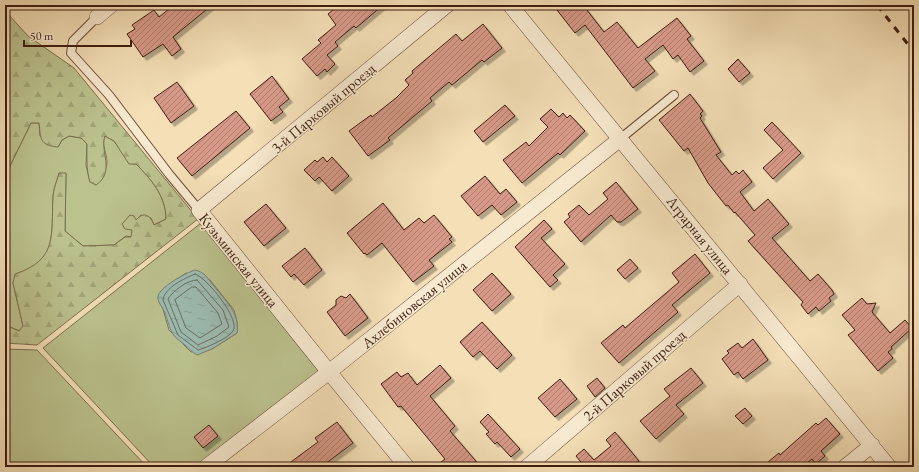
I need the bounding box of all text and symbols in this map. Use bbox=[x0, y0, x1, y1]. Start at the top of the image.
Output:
scale bar bbox=[24, 22, 131, 48]
text: 50 m bbox=[30, 28, 54, 44]
street label: 3-й Парковый проезд bbox=[267, 59, 379, 157]
street label: Аграрная улица bbox=[662, 191, 737, 278]
street label: Кузьминская улица bbox=[195, 209, 283, 311]
street label: Ахлебиновская улица bbox=[357, 256, 471, 353]
street label: 2-й Парковый проезд bbox=[579, 325, 689, 425]

